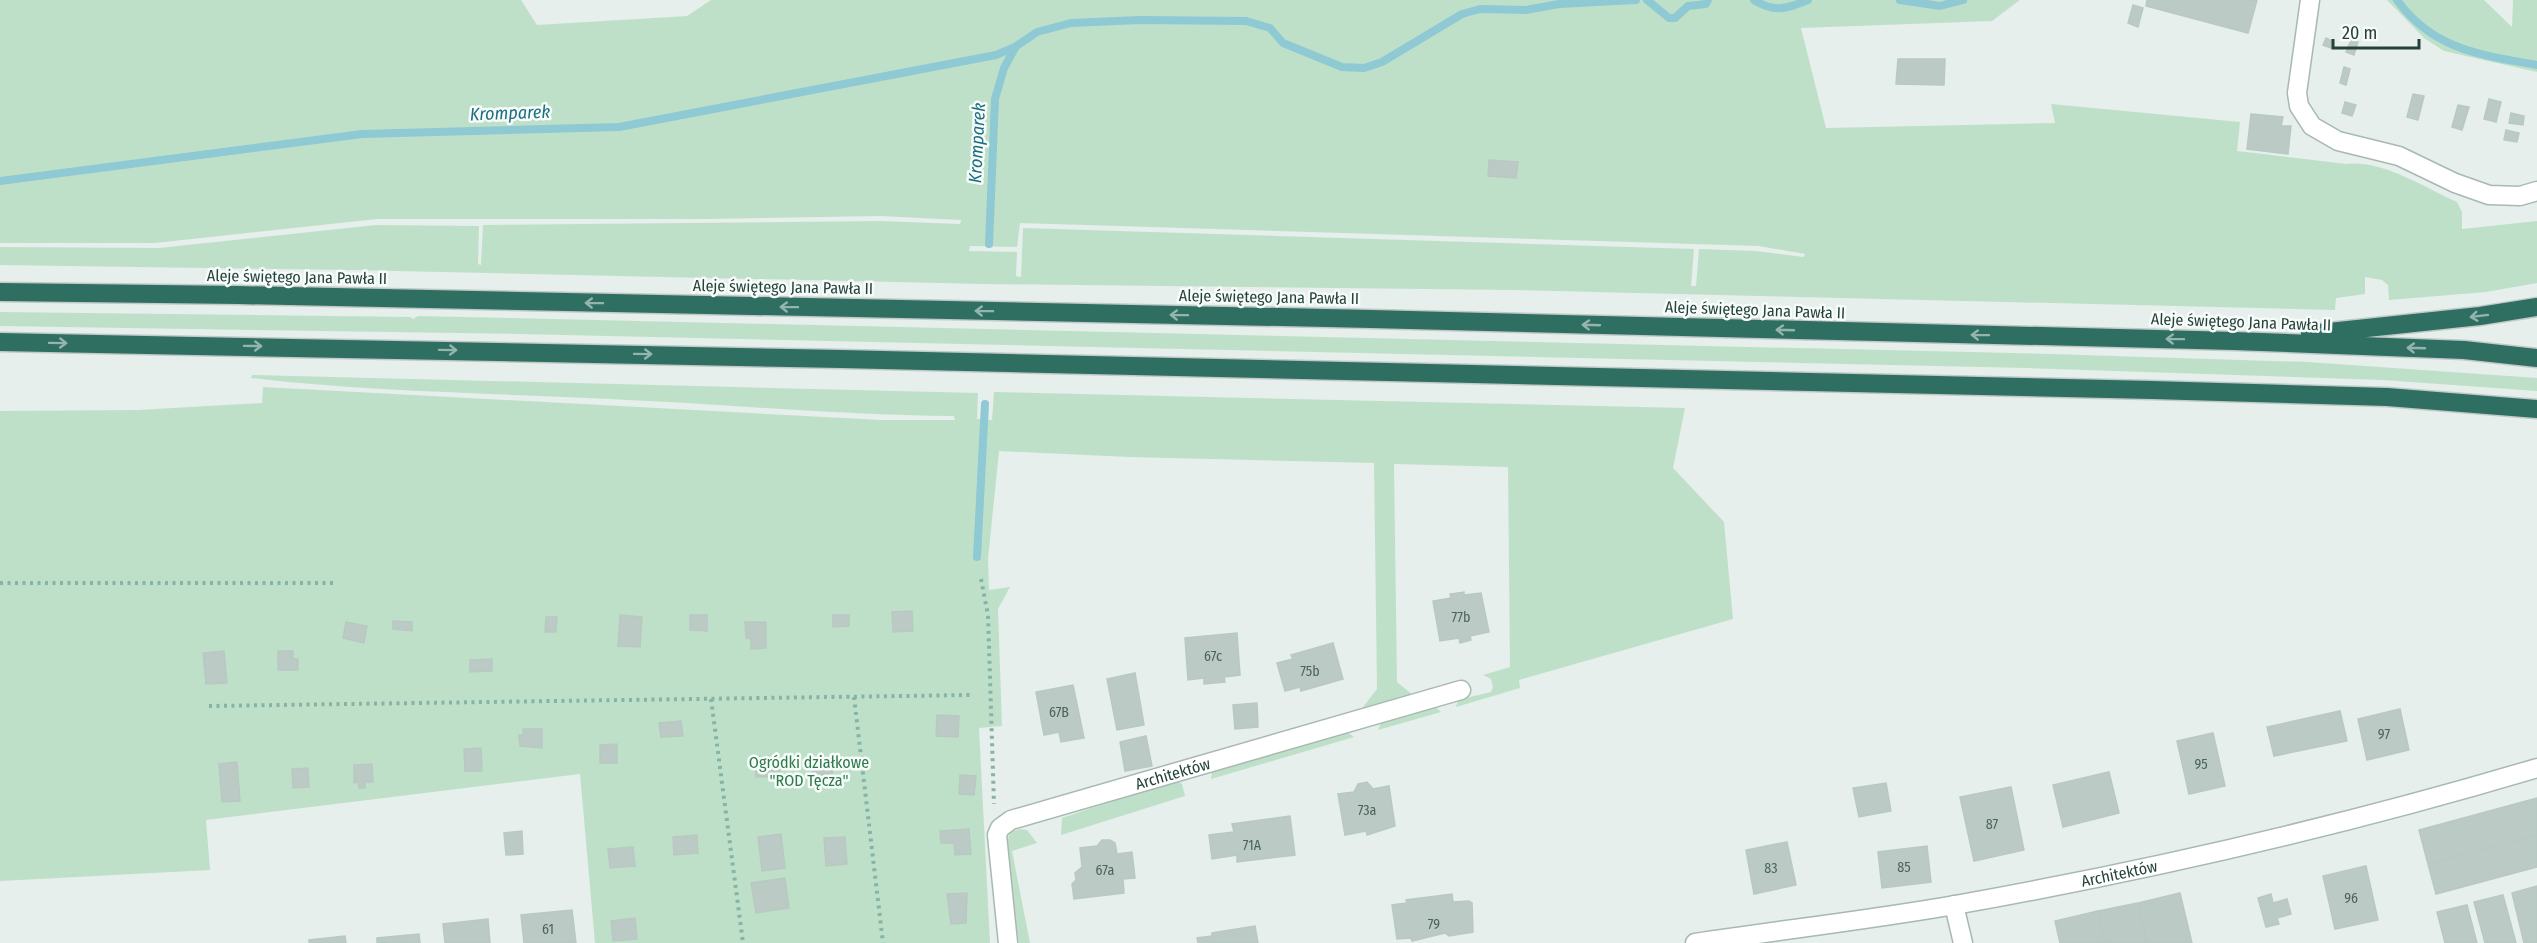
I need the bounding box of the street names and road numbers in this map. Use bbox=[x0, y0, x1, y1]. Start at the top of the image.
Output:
street label: Aleje świętego Jana Pawła II bbox=[207, 266, 387, 288]
street label: Aleje świętego Jana Pawła II bbox=[693, 276, 873, 298]
street label: Aleje świętego Jana Pawła II bbox=[1179, 286, 1359, 308]
street label: Aleje świętego Jana Pawła II bbox=[1665, 297, 1845, 323]
street label: Aleje świętego Jana Pawła II bbox=[2151, 309, 2331, 335]
street label: Architektów bbox=[1133, 753, 1213, 793]
street label: Architektów bbox=[2079, 856, 2159, 890]

